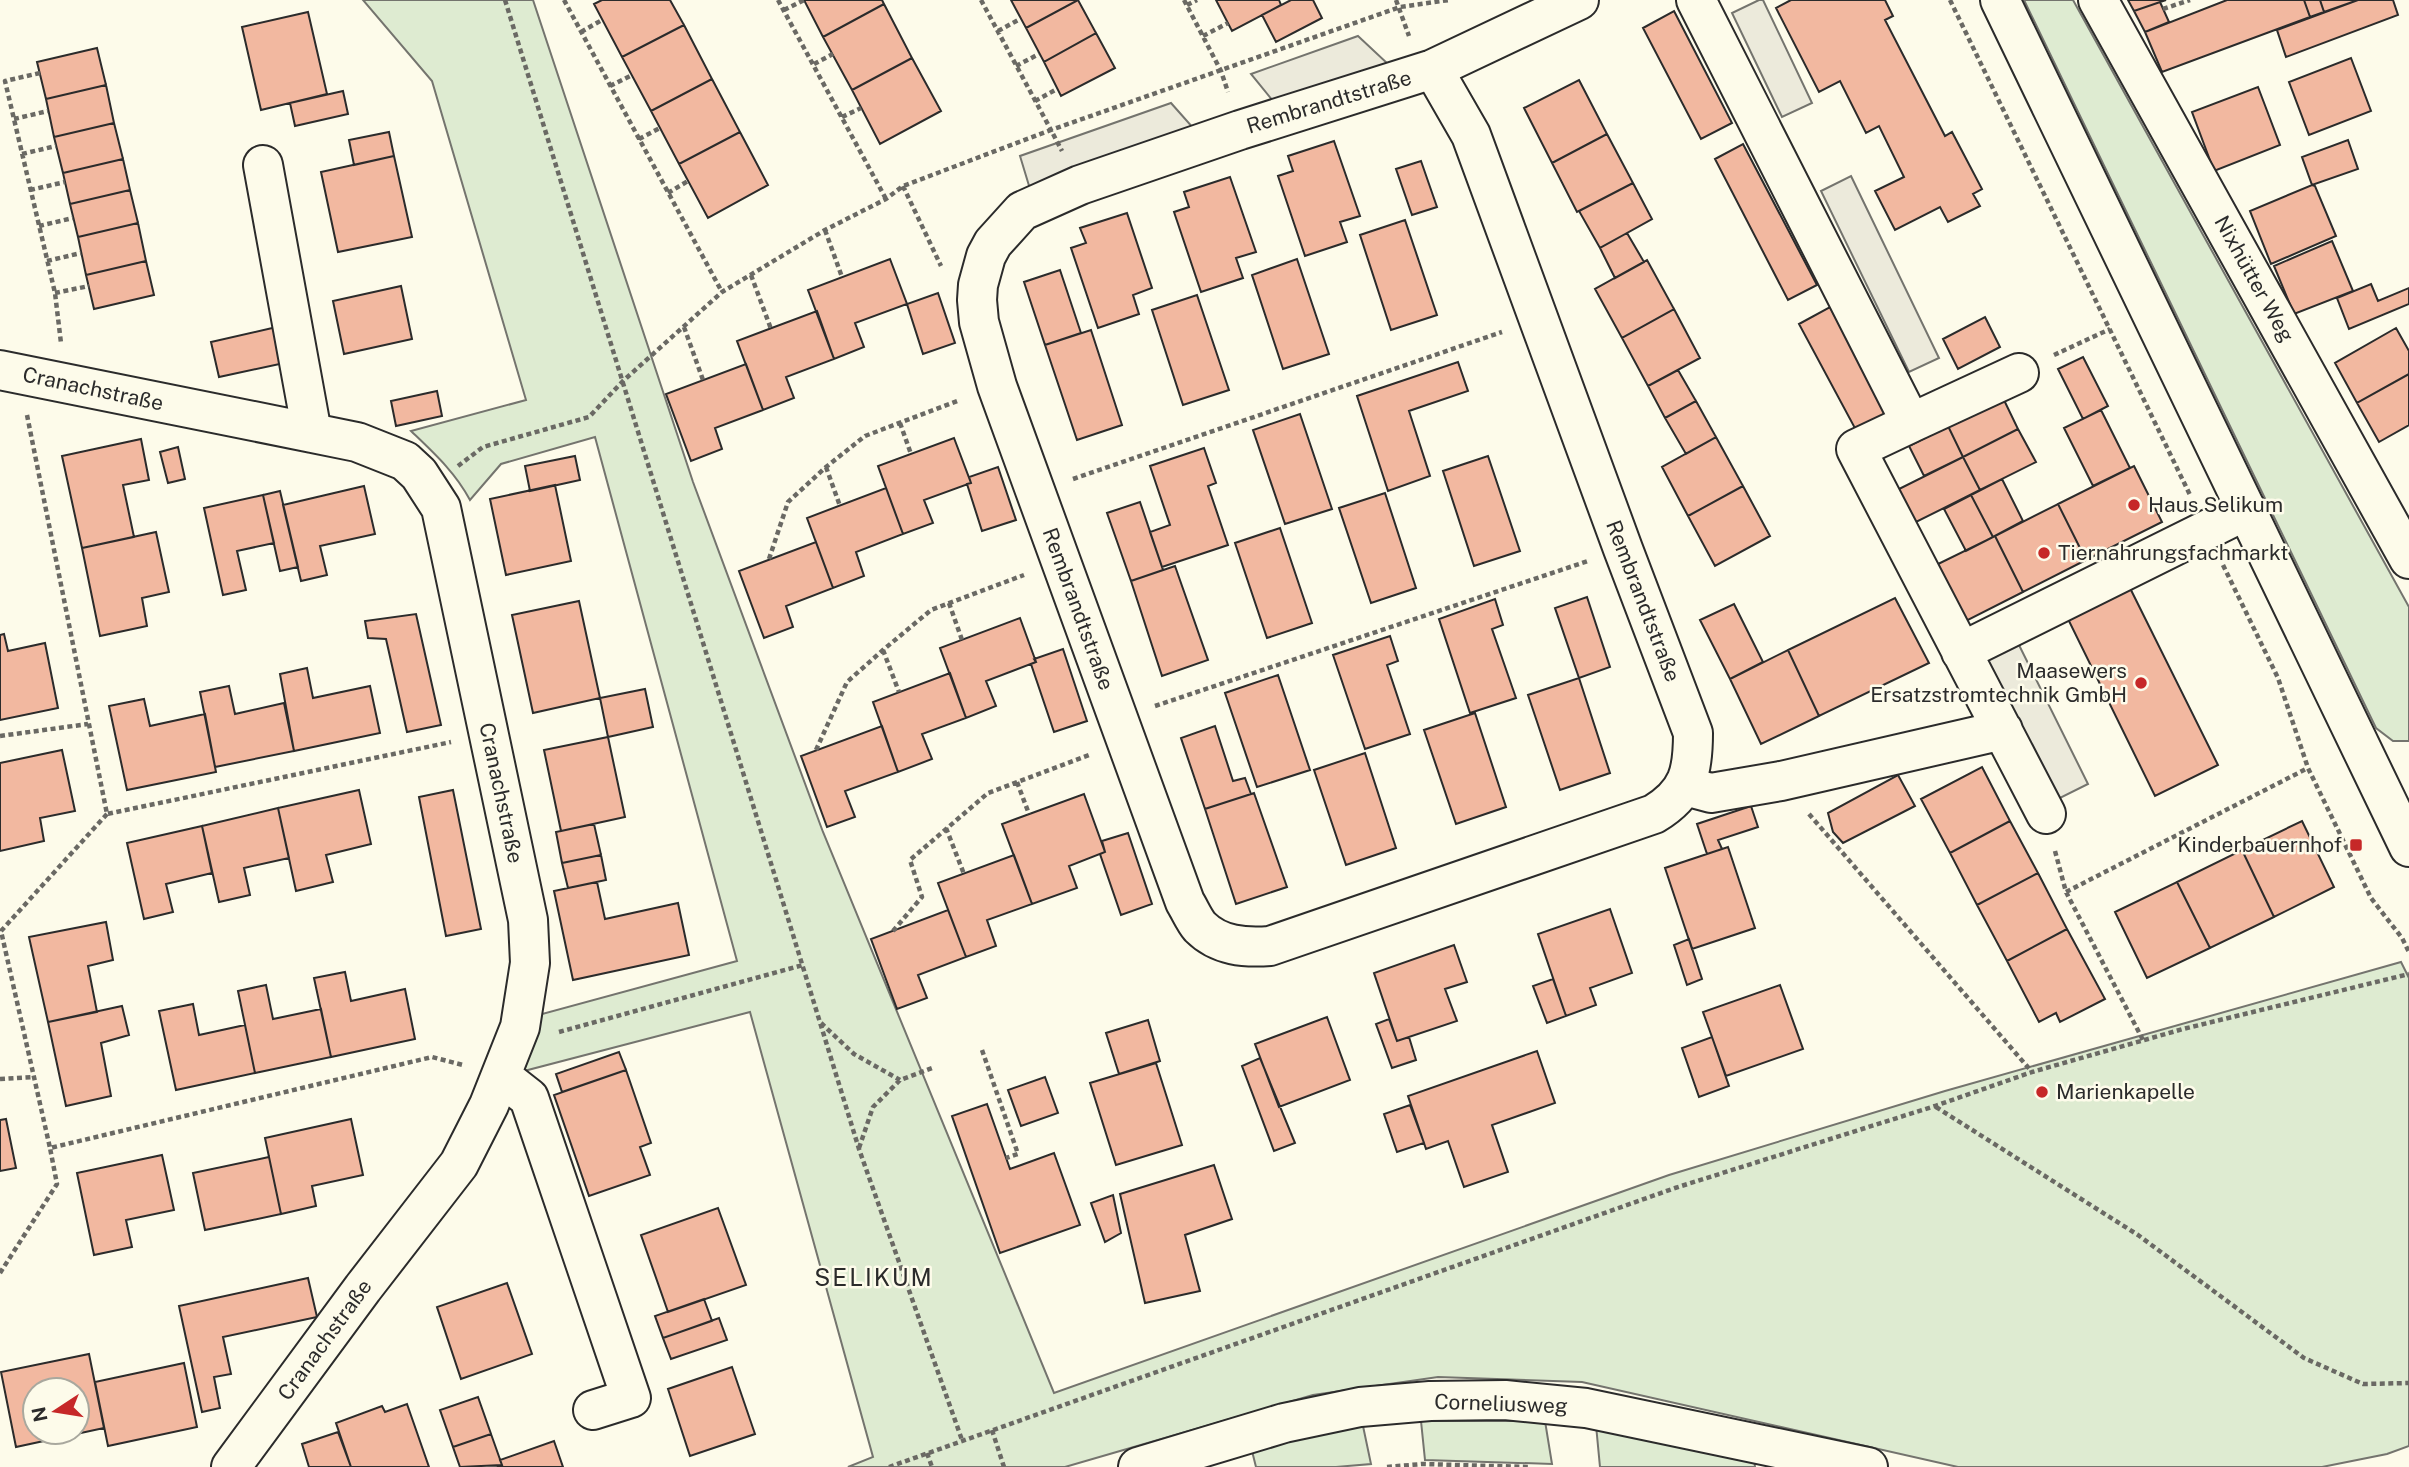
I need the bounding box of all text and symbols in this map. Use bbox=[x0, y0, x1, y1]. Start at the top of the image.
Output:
street label: Rembrandtstraße bbox=[1243, 65, 1414, 138]
street label: Nixhütter Weg bbox=[2209, 211, 2300, 346]
street label: Cranachstraße bbox=[20, 361, 166, 416]
place label: Haus Selikum bbox=[2148, 492, 2283, 517]
marker: Haus Selikum bbox=[2126, 497, 2142, 513]
street label: Rembrandtstraße bbox=[1601, 517, 1686, 685]
street label: Rembrandtstraße bbox=[1037, 524, 1119, 693]
place label: Tiernahrungsfachmarkt bbox=[2058, 540, 2289, 565]
marker: Tiernahrungsfachmarkt bbox=[2036, 545, 2052, 561]
place label: Maasewers Ersatzstromtechnik GmbH bbox=[1870, 658, 2127, 707]
marker: Maasewers Ersatzstromtechnik GmbH bbox=[2133, 675, 2149, 691]
street label: Cranachstraße bbox=[474, 720, 529, 866]
place label: Kinderbauernhof bbox=[2177, 832, 2342, 857]
marker: Kinderbauernhof bbox=[2348, 837, 2364, 853]
place label: Marienkapelle bbox=[2056, 1079, 2195, 1104]
marker: Marienkapelle bbox=[2034, 1084, 2050, 1100]
district label: SELIKUM bbox=[814, 1263, 934, 1291]
street label: Cranachstraße bbox=[272, 1274, 377, 1405]
north arrow bbox=[21, 1376, 91, 1446]
street label: Corneliusweg bbox=[1434, 1389, 1568, 1418]
text: N bbox=[27, 1405, 52, 1424]

